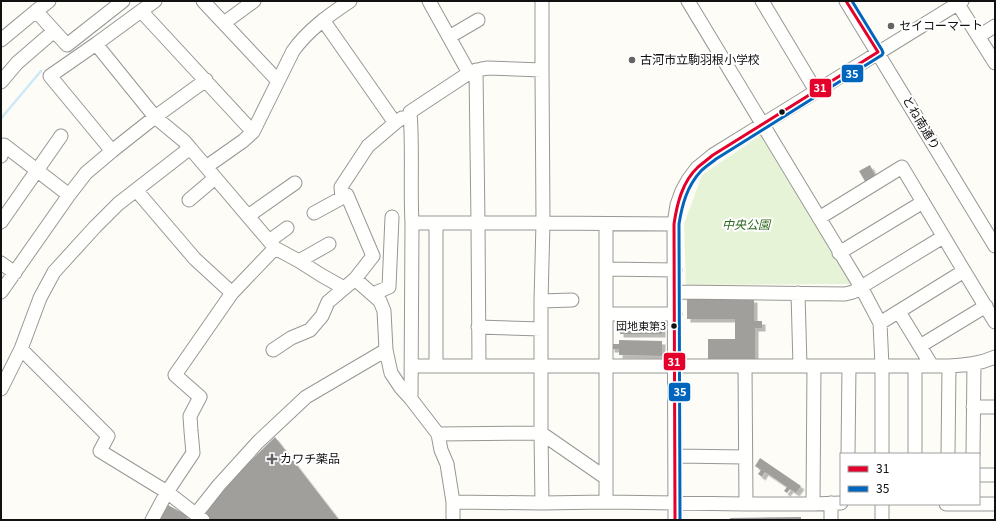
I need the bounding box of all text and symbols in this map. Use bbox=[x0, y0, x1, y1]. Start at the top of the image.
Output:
place label: セイコーマート bbox=[899, 16, 983, 33]
marker: セイコーマート bbox=[886, 21, 896, 31]
place label: 古河市立駒羽根小学校 bbox=[640, 50, 760, 67]
marker: 古河市立駒羽根小学校 bbox=[627, 55, 637, 65]
line badge: 35 bbox=[841, 64, 864, 83]
text: 35 bbox=[846, 65, 858, 81]
line badge: 31 bbox=[809, 78, 832, 98]
text: 31 bbox=[814, 79, 826, 95]
street label: とね南通り bbox=[900, 92, 945, 152]
unlabelled marker bbox=[777, 107, 787, 117]
park label: 中央公園 bbox=[722, 215, 772, 232]
place label: 団地東第3 bbox=[616, 317, 666, 333]
marker: 団地東第3 bbox=[669, 321, 679, 331]
line badge: 31 bbox=[663, 352, 686, 371]
text: 31 bbox=[668, 353, 680, 369]
line badge: 35 bbox=[668, 382, 691, 402]
text: 35 bbox=[674, 383, 686, 399]
place label: カワチ薬品 bbox=[280, 449, 340, 466]
legend bbox=[840, 453, 980, 505]
marker: カワチ薬品 bbox=[267, 454, 277, 464]
text: 31 bbox=[876, 459, 889, 476]
text: 35 bbox=[876, 479, 890, 496]

